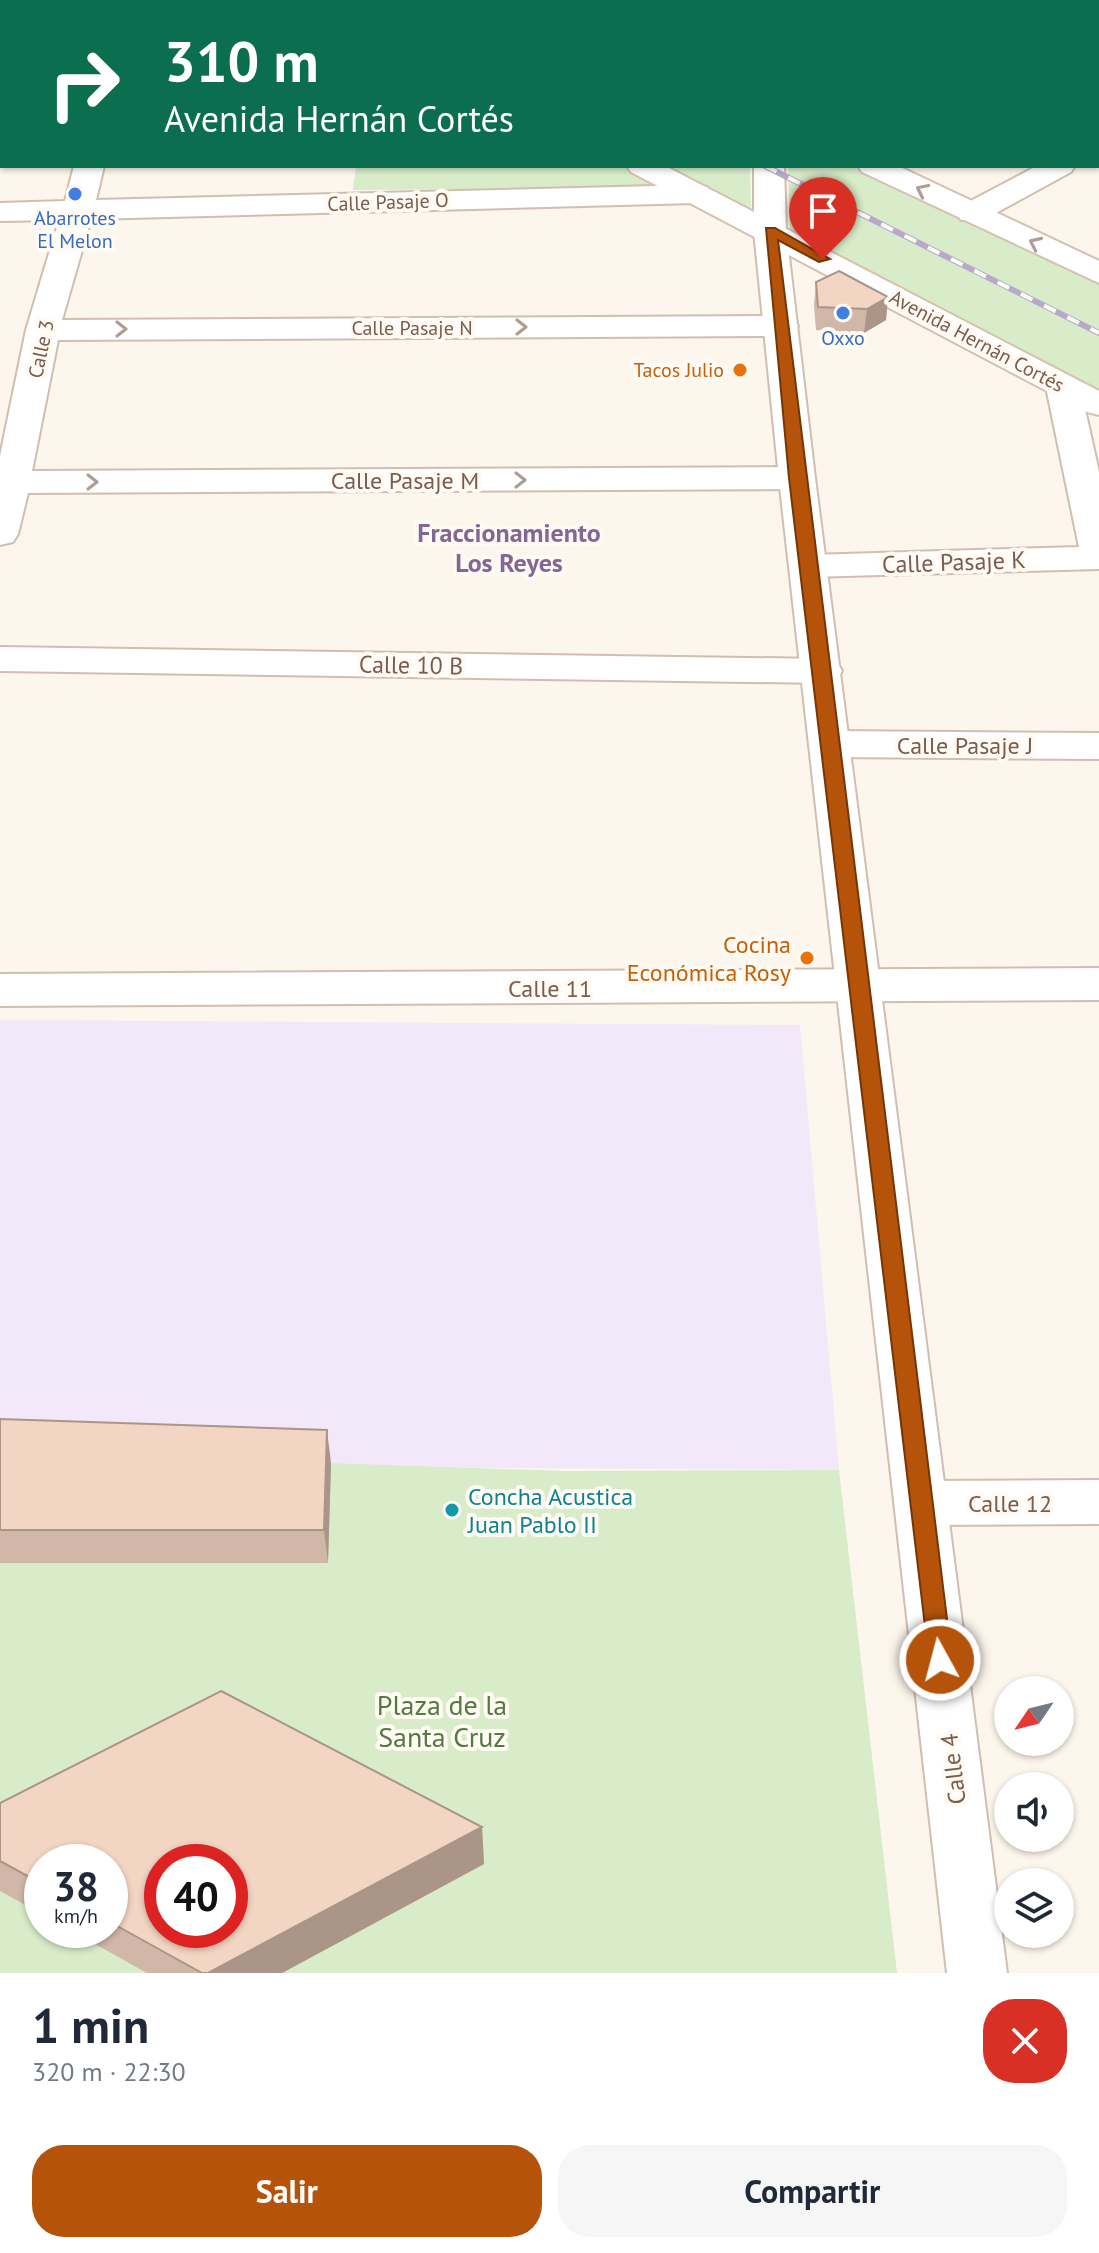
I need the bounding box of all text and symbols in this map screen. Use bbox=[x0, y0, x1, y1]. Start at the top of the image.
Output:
text: 310 m bbox=[164, 25, 319, 97]
icon: right bbox=[32, 32, 136, 136]
text: Avenida Hernán Cortés bbox=[164, 95, 514, 142]
pin bbox=[789, 177, 857, 259]
one-way arrow bbox=[916, 184, 931, 200]
marker: Abarrotes El Melon bbox=[66, 185, 84, 203]
street label: Calle Pasaje O bbox=[327, 187, 449, 217]
icon: arrive bbox=[801, 189, 845, 233]
place label: Abarrotes El Melon bbox=[34, 205, 116, 254]
one-way arrow bbox=[1029, 237, 1044, 253]
street label: Avenida Hernán Cortés bbox=[885, 284, 1069, 398]
marker: Oxxo bbox=[834, 304, 852, 322]
street label: Calle Pasaje N bbox=[351, 315, 473, 341]
street label: Calle 3 bbox=[22, 317, 60, 381]
one-way arrow bbox=[515, 318, 528, 336]
one-way arrow bbox=[115, 320, 128, 338]
place label: Oxxo bbox=[821, 325, 865, 351]
place label: Tacos Julio bbox=[634, 357, 724, 383]
marker: Tacos Julio bbox=[731, 361, 749, 379]
street label: Calle Pasaje M bbox=[331, 465, 479, 496]
one-way arrow bbox=[514, 471, 527, 489]
one-way arrow bbox=[86, 473, 99, 490]
district label: Fraccionamiento Los Reyes bbox=[417, 516, 601, 579]
street label: Calle Pasaje K bbox=[882, 544, 1026, 580]
street label: Calle 10 B bbox=[359, 649, 463, 681]
street label: Calle Pasaje J bbox=[897, 730, 1033, 761]
place label: Cocina Económica Rosy bbox=[627, 929, 791, 988]
marker: Cocina Económica Rosy bbox=[798, 949, 816, 967]
street label: Calle 11 bbox=[508, 973, 592, 1004]
place label: Concha Acustica Juan Pablo II bbox=[467, 1481, 633, 1540]
street label: Calle 12 bbox=[968, 1488, 1052, 1519]
marker: Concha Acustica Juan Pablo II bbox=[443, 1501, 461, 1519]
position arrow bbox=[898, 1618, 982, 1702]
north arrow bbox=[994, 1676, 1074, 1756]
map controls bbox=[994, 1676, 1074, 1948]
park label: Plaza de la Santa Cruz bbox=[377, 1686, 507, 1755]
street label: Calle 4 bbox=[933, 1732, 973, 1806]
button: sound bbox=[994, 1772, 1074, 1852]
speed limit sign: 40 bbox=[144, 1844, 248, 1948]
text: 38 bbox=[53, 1860, 99, 1912]
button: layers bbox=[994, 1868, 1074, 1948]
text: km/h bbox=[54, 1903, 98, 1929]
text: 1 min bbox=[32, 1994, 149, 2056]
button: close bbox=[983, 1999, 1067, 2083]
text: 320 m · 22:30 bbox=[32, 2055, 186, 2088]
button: Salir bbox=[32, 2145, 542, 2237]
button: Compartir bbox=[558, 2145, 1067, 2237]

